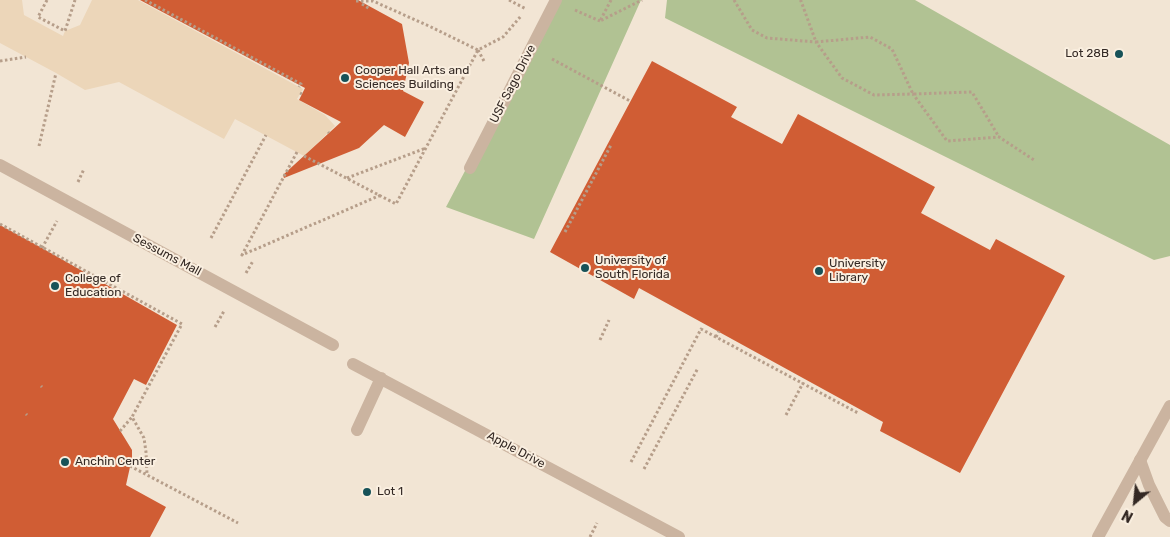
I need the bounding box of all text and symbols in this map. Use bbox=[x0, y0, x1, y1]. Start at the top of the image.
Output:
street label: USF Sago Drive bbox=[487, 43, 539, 125]
place label: Lot 28B bbox=[1065, 47, 1109, 61]
marker: Lot 28B bbox=[1113, 48, 1125, 60]
place label: Cooper Hall Arts and Sciences Building bbox=[355, 64, 469, 92]
marker: Cooper Hall Arts and Sciences Building bbox=[339, 72, 351, 84]
street label: Sessums Mall bbox=[130, 231, 204, 279]
place label: University of South Florida bbox=[595, 254, 670, 282]
place label: University Library bbox=[829, 257, 886, 285]
marker: University of South Florida bbox=[579, 262, 591, 274]
marker: University Library bbox=[813, 265, 825, 277]
place label: College of Education bbox=[65, 272, 122, 300]
marker: College of Education bbox=[49, 280, 61, 292]
street label: Apple Drive bbox=[484, 429, 548, 471]
place label: Anchin Center bbox=[75, 455, 155, 469]
marker: Anchin Center bbox=[59, 456, 71, 468]
north arrow bbox=[1110, 477, 1160, 527]
place label: Lot 1 bbox=[377, 485, 403, 499]
marker: Lot 1 bbox=[361, 486, 373, 498]
text: N bbox=[1119, 506, 1136, 526]

